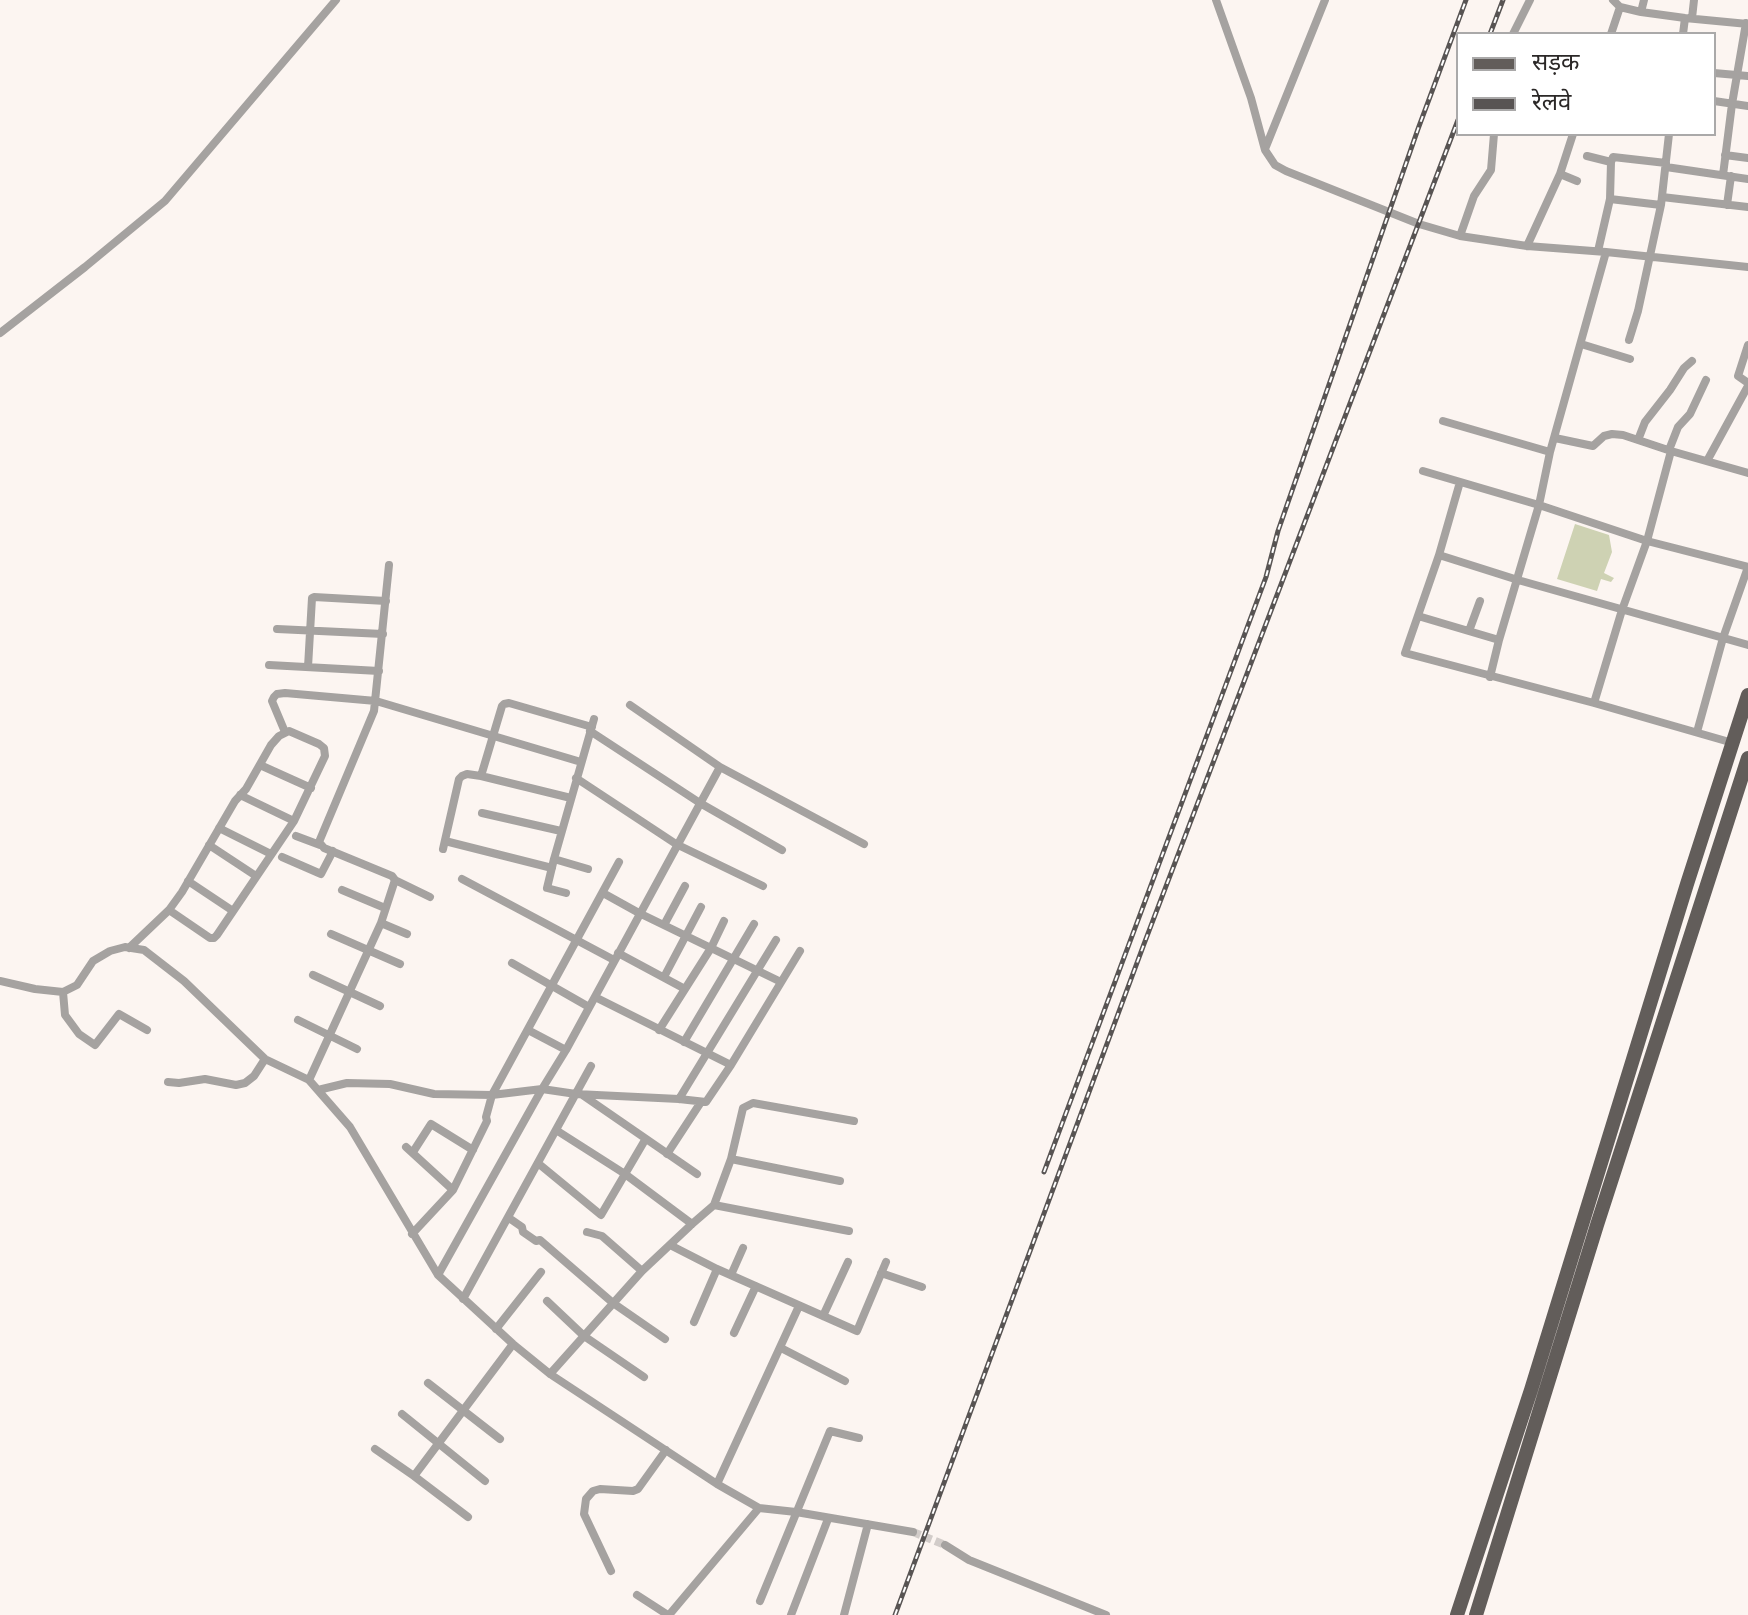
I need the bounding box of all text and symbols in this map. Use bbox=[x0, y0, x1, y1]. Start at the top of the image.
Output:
legend bbox=[1456, 32, 1716, 136]
text: सड़क bbox=[1532, 48, 1580, 75]
text: रेलवे bbox=[1532, 88, 1571, 115]

